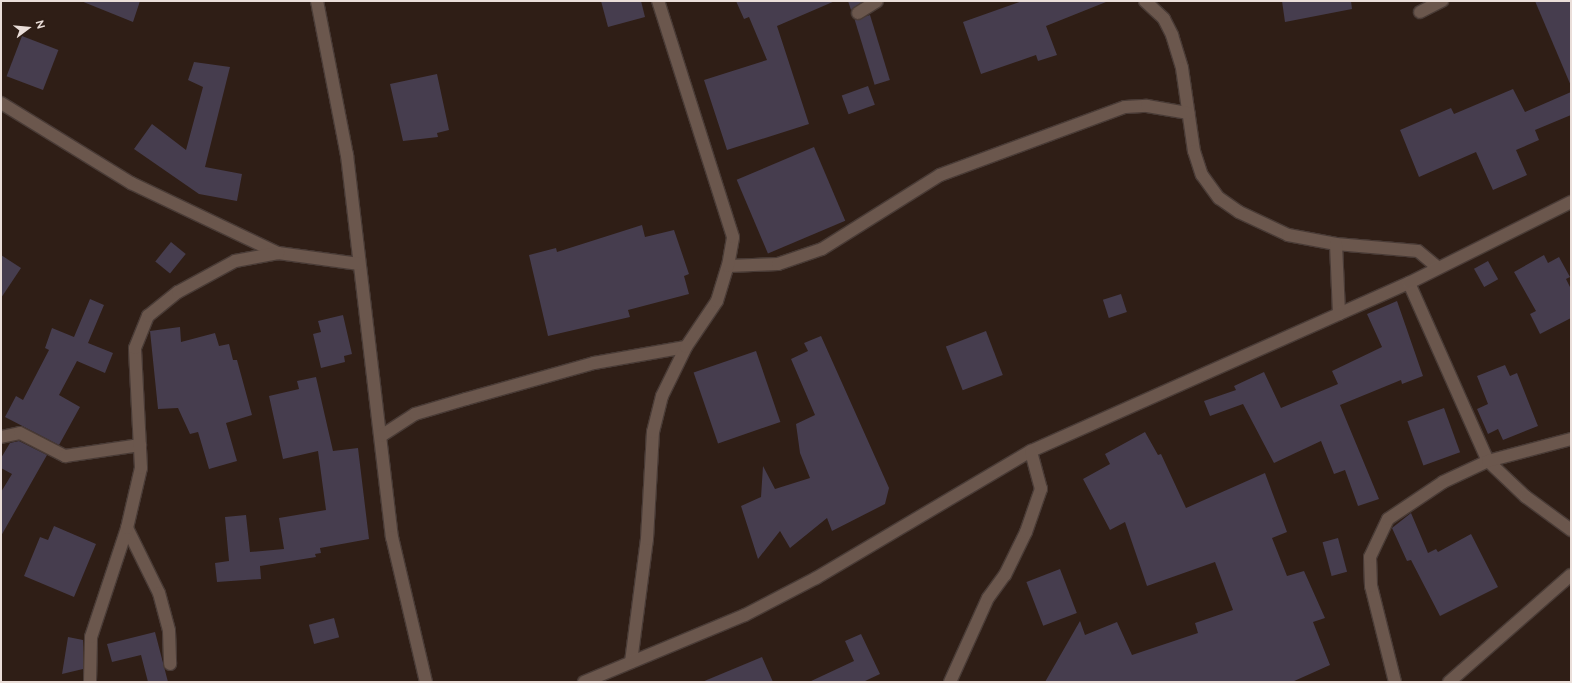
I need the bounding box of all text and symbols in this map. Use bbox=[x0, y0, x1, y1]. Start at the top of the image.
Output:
north arrow bbox=[8, 8, 48, 48]
text: N bbox=[33, 19, 47, 30]

